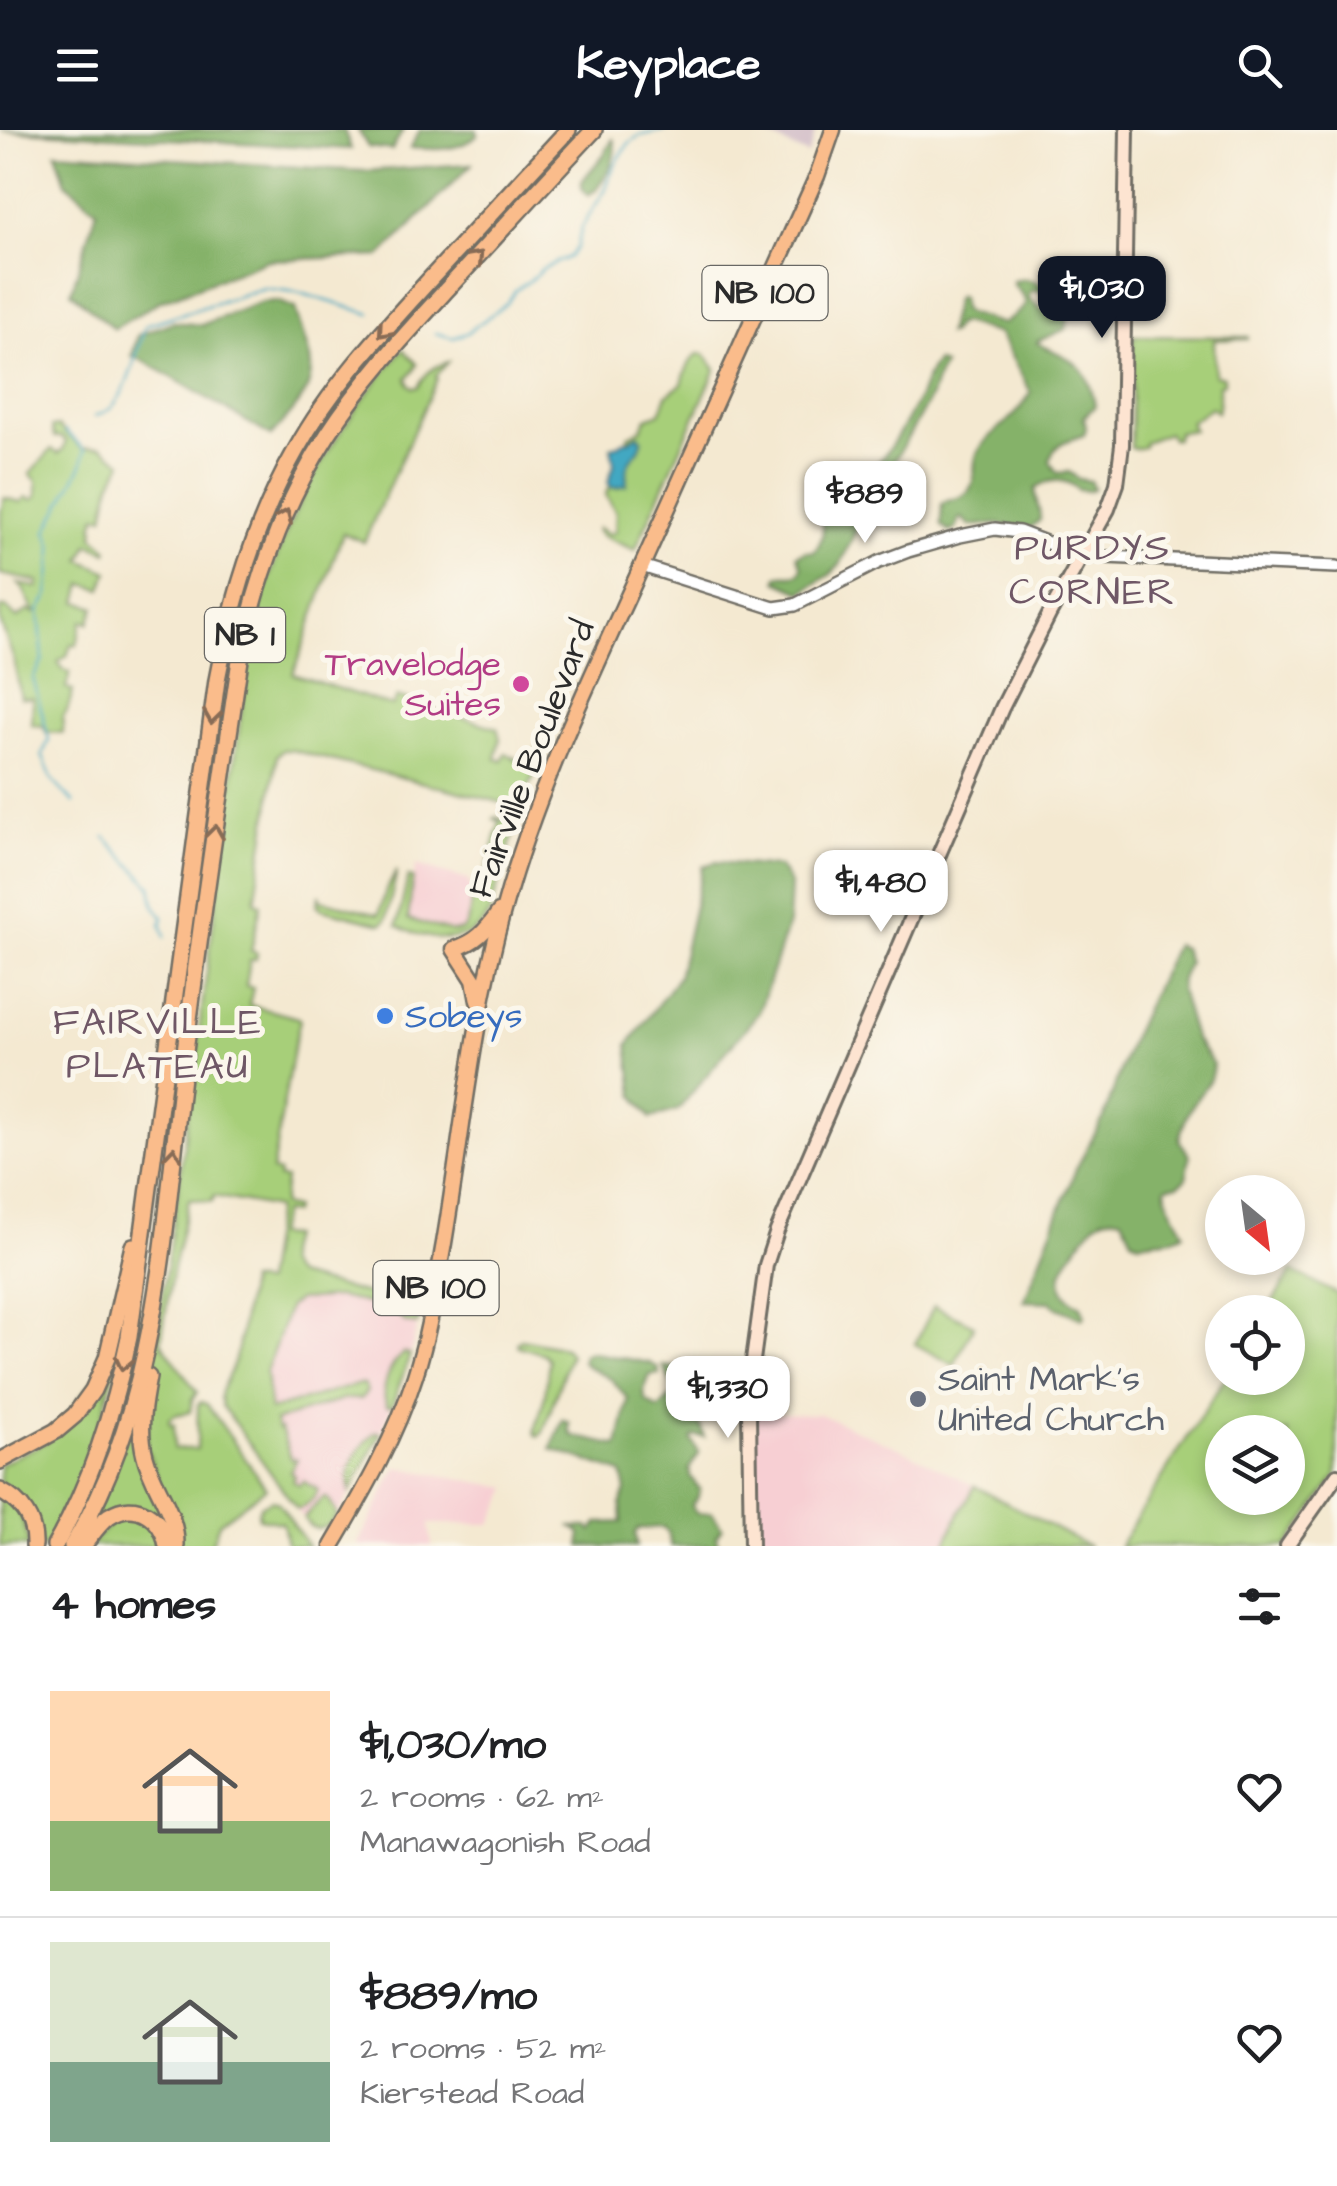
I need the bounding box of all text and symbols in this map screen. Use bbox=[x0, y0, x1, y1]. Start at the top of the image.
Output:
text: Keyplace bbox=[576, 34, 761, 96]
icon: menu bbox=[50, 38, 105, 93]
icon: search bbox=[1232, 38, 1287, 93]
one-way arrow bbox=[465, 250, 483, 269]
pin: $1,030 bbox=[1021, 256, 1183, 341]
road number: NB 100 bbox=[702, 266, 828, 320]
text: $1,030 bbox=[1060, 266, 1144, 311]
one-way arrow bbox=[377, 319, 395, 338]
pin: $889 bbox=[806, 461, 924, 546]
text: $889 bbox=[826, 471, 904, 516]
one-way arrow bbox=[273, 508, 293, 526]
district label: PURDYS CORNER bbox=[1009, 523, 1177, 619]
road number: NB 1 bbox=[205, 608, 285, 662]
street label: Fairville Boulevard bbox=[456, 613, 608, 905]
place label: Travelodge Suites bbox=[325, 640, 501, 729]
marker: Travelodge Suites bbox=[510, 673, 532, 695]
one-way arrow bbox=[202, 709, 223, 725]
one-way arrow bbox=[204, 824, 225, 841]
pin: $1,480 bbox=[800, 850, 962, 935]
text: $1,480 bbox=[836, 860, 926, 905]
place label: Sobeys bbox=[405, 992, 523, 1042]
district label: FAIRVILLE PLATEAU bbox=[53, 997, 263, 1093]
marker: Sobeys bbox=[374, 1005, 396, 1027]
one-way arrow bbox=[161, 1146, 183, 1162]
north arrow bbox=[1205, 1175, 1305, 1275]
map controls bbox=[1205, 1175, 1305, 1515]
road number: NB 100 bbox=[374, 1261, 498, 1315]
button: locate bbox=[1205, 1295, 1305, 1395]
place label: Saint Mark's United Church bbox=[938, 1355, 1164, 1444]
one-way arrow bbox=[114, 1356, 135, 1373]
pin: $1,330 bbox=[647, 1356, 809, 1441]
text: $1,330 bbox=[688, 1366, 768, 1411]
marker: Saint Mark's United Church bbox=[907, 1388, 929, 1410]
button: layers bbox=[1205, 1415, 1305, 1515]
text: 4 homes bbox=[50, 1577, 216, 1635]
icon: filters bbox=[1232, 1579, 1287, 1634]
text: $1,030/mo bbox=[360, 1717, 546, 1775]
icon: home bbox=[130, 1731, 250, 1851]
icon: heart bbox=[1232, 1764, 1287, 1819]
text: 2 rooms · 62 m² bbox=[360, 1775, 604, 1820]
text: Manawagonish Road bbox=[360, 1820, 651, 1865]
text: $889/mo bbox=[360, 1968, 537, 2026]
icon: home bbox=[130, 1982, 250, 2102]
icon: heart bbox=[1232, 2015, 1287, 2070]
text: 2 rooms · 52 m² bbox=[360, 2026, 607, 2071]
text: Kierstead Road bbox=[360, 2071, 585, 2116]

